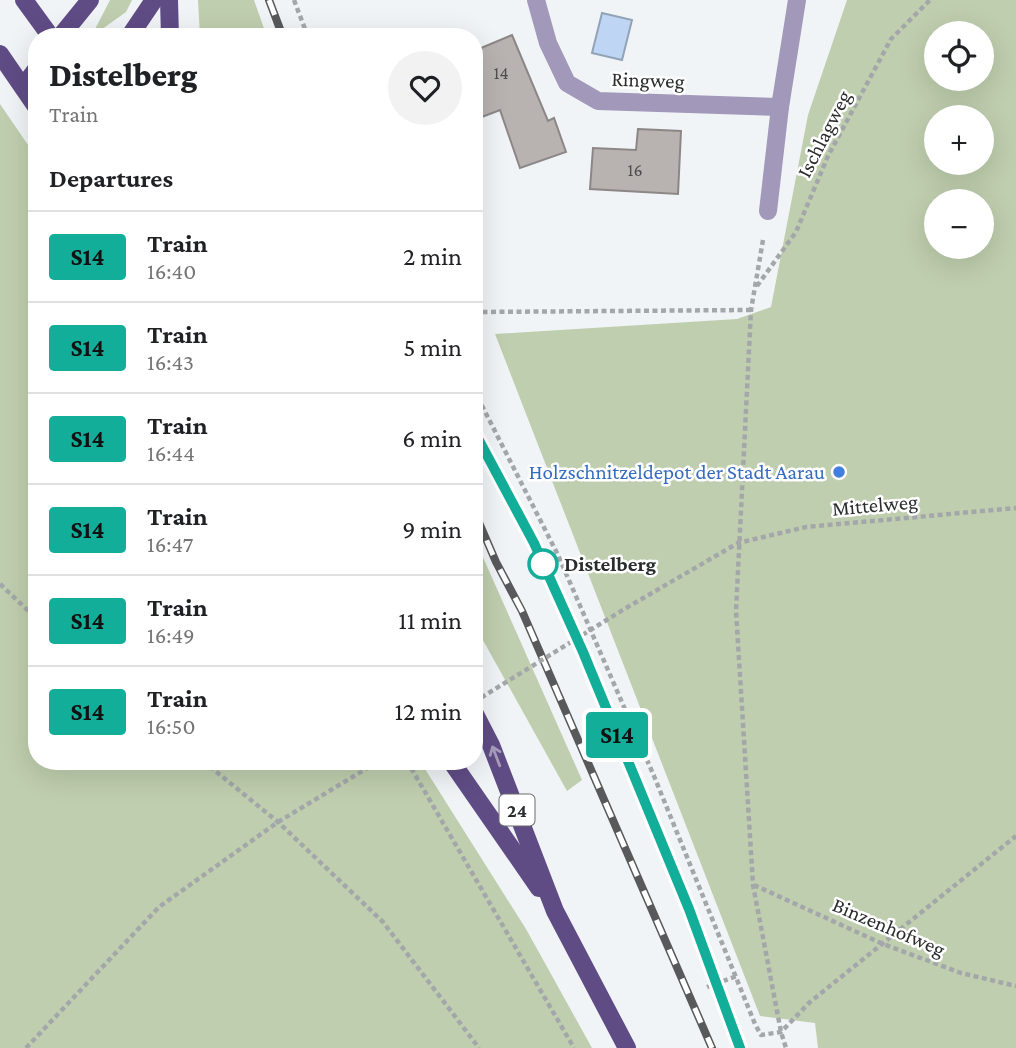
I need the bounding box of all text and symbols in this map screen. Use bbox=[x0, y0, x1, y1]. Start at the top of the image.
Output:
map controls bbox=[924, 21, 994, 259]
button: locate bbox=[924, 21, 994, 91]
button: heart bbox=[388, 51, 462, 125]
text: Distelberg bbox=[49, 56, 197, 93]
house number: 14 bbox=[493, 63, 509, 83]
street label: Ringweg bbox=[611, 67, 685, 93]
street label: Ischlagweg bbox=[792, 86, 856, 182]
text: Train bbox=[49, 101, 98, 127]
button: + bbox=[924, 105, 994, 175]
house number: 16 bbox=[627, 160, 643, 180]
text: Departures bbox=[49, 164, 173, 193]
button: − bbox=[924, 189, 994, 259]
text: Train bbox=[147, 229, 208, 258]
text: 2 min bbox=[403, 242, 462, 271]
text: S14 bbox=[71, 243, 104, 270]
text: 16:40 bbox=[147, 258, 196, 284]
text: Train bbox=[147, 320, 208, 349]
text: 5 min bbox=[403, 333, 462, 362]
text: S14 bbox=[71, 334, 104, 361]
text: 16:43 bbox=[147, 349, 194, 375]
text: Train bbox=[147, 411, 208, 440]
text: 6 min bbox=[402, 424, 462, 453]
text: S14 bbox=[71, 425, 104, 452]
text: 16:44 bbox=[147, 440, 195, 466]
place label: Holzschnitzeldepot der Stadt Aarau bbox=[529, 460, 825, 484]
marker: Holzschnitzeldepot der Stadt Aarau bbox=[831, 464, 847, 480]
street label: Mittelweg bbox=[831, 489, 919, 521]
text: Train bbox=[147, 502, 208, 531]
text: 9 min bbox=[402, 515, 462, 544]
text: S14 bbox=[71, 516, 104, 543]
text: 16:47 bbox=[147, 531, 193, 557]
marker: Distelberg bbox=[528, 549, 558, 579]
place label: Distelberg bbox=[564, 552, 657, 576]
text: Train bbox=[147, 593, 208, 622]
text: 11 min bbox=[398, 606, 462, 635]
text: S14 bbox=[71, 607, 104, 634]
text: 16:49 bbox=[147, 622, 195, 648]
text: Train bbox=[147, 684, 208, 713]
text: 12 min bbox=[394, 697, 462, 726]
text: S14 bbox=[71, 698, 104, 725]
line badge: S14 bbox=[577, 712, 657, 758]
text: 16:50 bbox=[147, 713, 195, 739]
text: S14 bbox=[600, 721, 634, 748]
one-way arrow bbox=[488, 745, 501, 767]
road number: 24 bbox=[500, 794, 534, 825]
street label: Binzenhofweg bbox=[829, 893, 949, 961]

